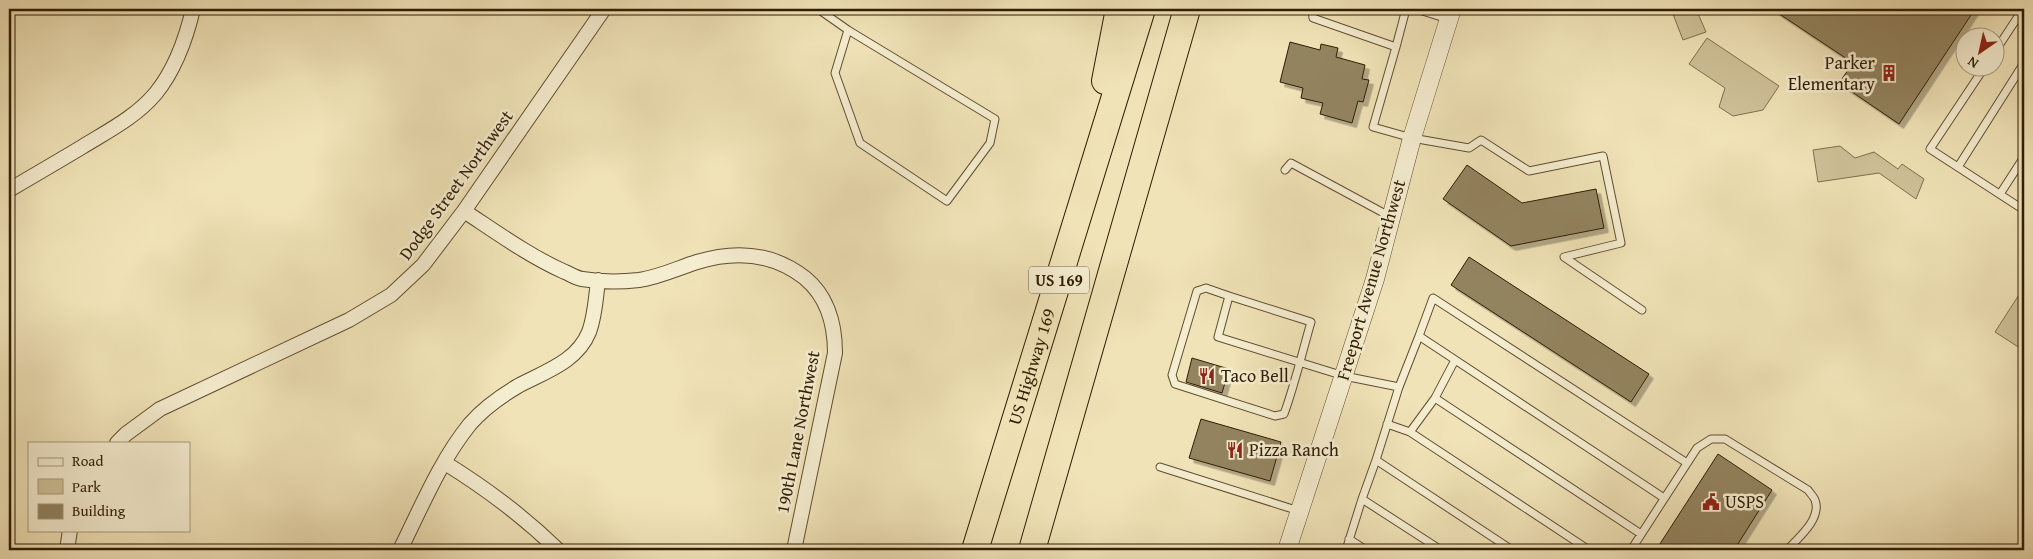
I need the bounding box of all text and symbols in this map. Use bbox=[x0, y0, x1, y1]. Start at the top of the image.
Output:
north arrow bbox=[1956, 28, 2006, 78]
place label: Parker Elementary bbox=[1788, 49, 1876, 97]
text: N bbox=[1963, 52, 1982, 74]
building icon: Parker Elementary bbox=[1879, 63, 1899, 83]
street label: Dodge Street Northwest bbox=[392, 104, 520, 265]
street label: Freeport Avenue Northwest bbox=[1329, 176, 1412, 384]
road number: US 169 bbox=[1029, 266, 1089, 294]
street label: US Highway 169 bbox=[1000, 305, 1062, 428]
street label: 190th Lane Northwest bbox=[768, 348, 827, 516]
place label: Taco Bell bbox=[1221, 362, 1289, 389]
restaurant icon: Taco Bell bbox=[1197, 366, 1217, 386]
place label: Pizza Ranch bbox=[1249, 436, 1339, 463]
restaurant icon: Pizza Ranch bbox=[1225, 440, 1245, 460]
legend bbox=[28, 442, 190, 532]
text: Road bbox=[72, 450, 103, 471]
text: Park bbox=[72, 476, 101, 497]
place label: USPS bbox=[1725, 488, 1764, 515]
public building icon: USPS bbox=[1701, 492, 1721, 512]
text: Building bbox=[72, 500, 126, 521]

